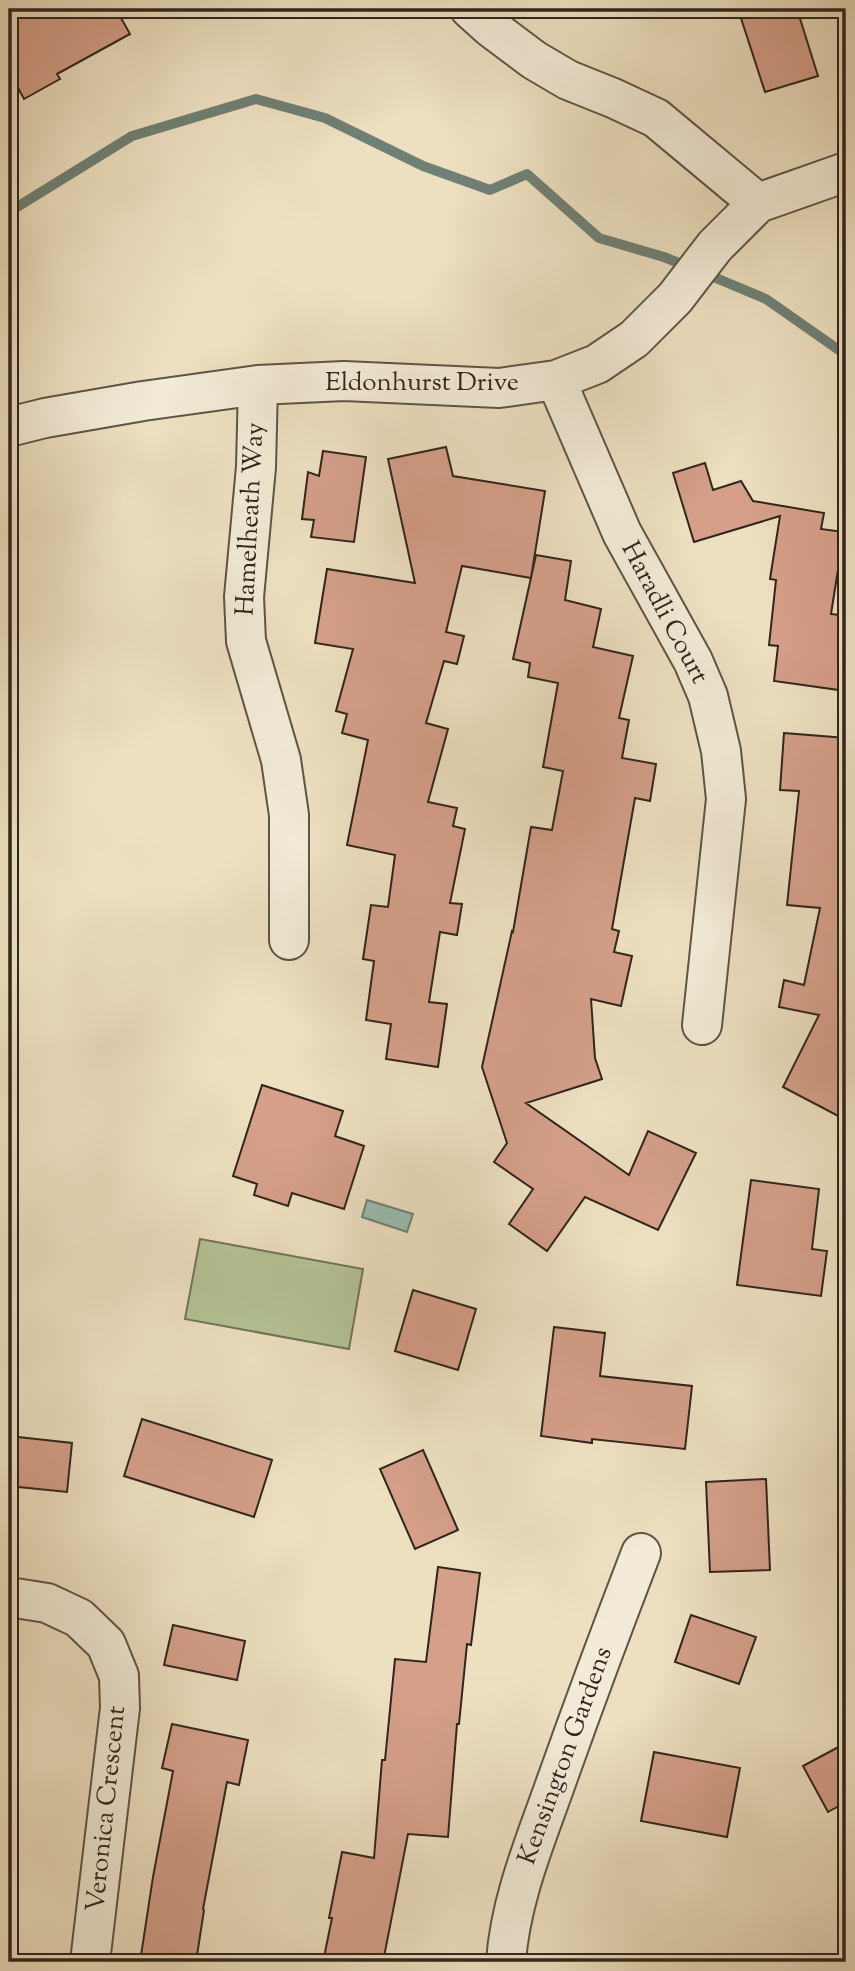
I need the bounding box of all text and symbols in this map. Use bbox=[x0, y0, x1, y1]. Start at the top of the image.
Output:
street label: Eldonhurst Drive bbox=[325, 365, 519, 402]
street label: Hamelheath Way bbox=[227, 421, 275, 617]
street label: Haradli Court bbox=[611, 535, 717, 691]
street label: Kensington Gardens bbox=[509, 1642, 623, 1870]
street label: Veronica Crescent bbox=[78, 1704, 136, 1914]

